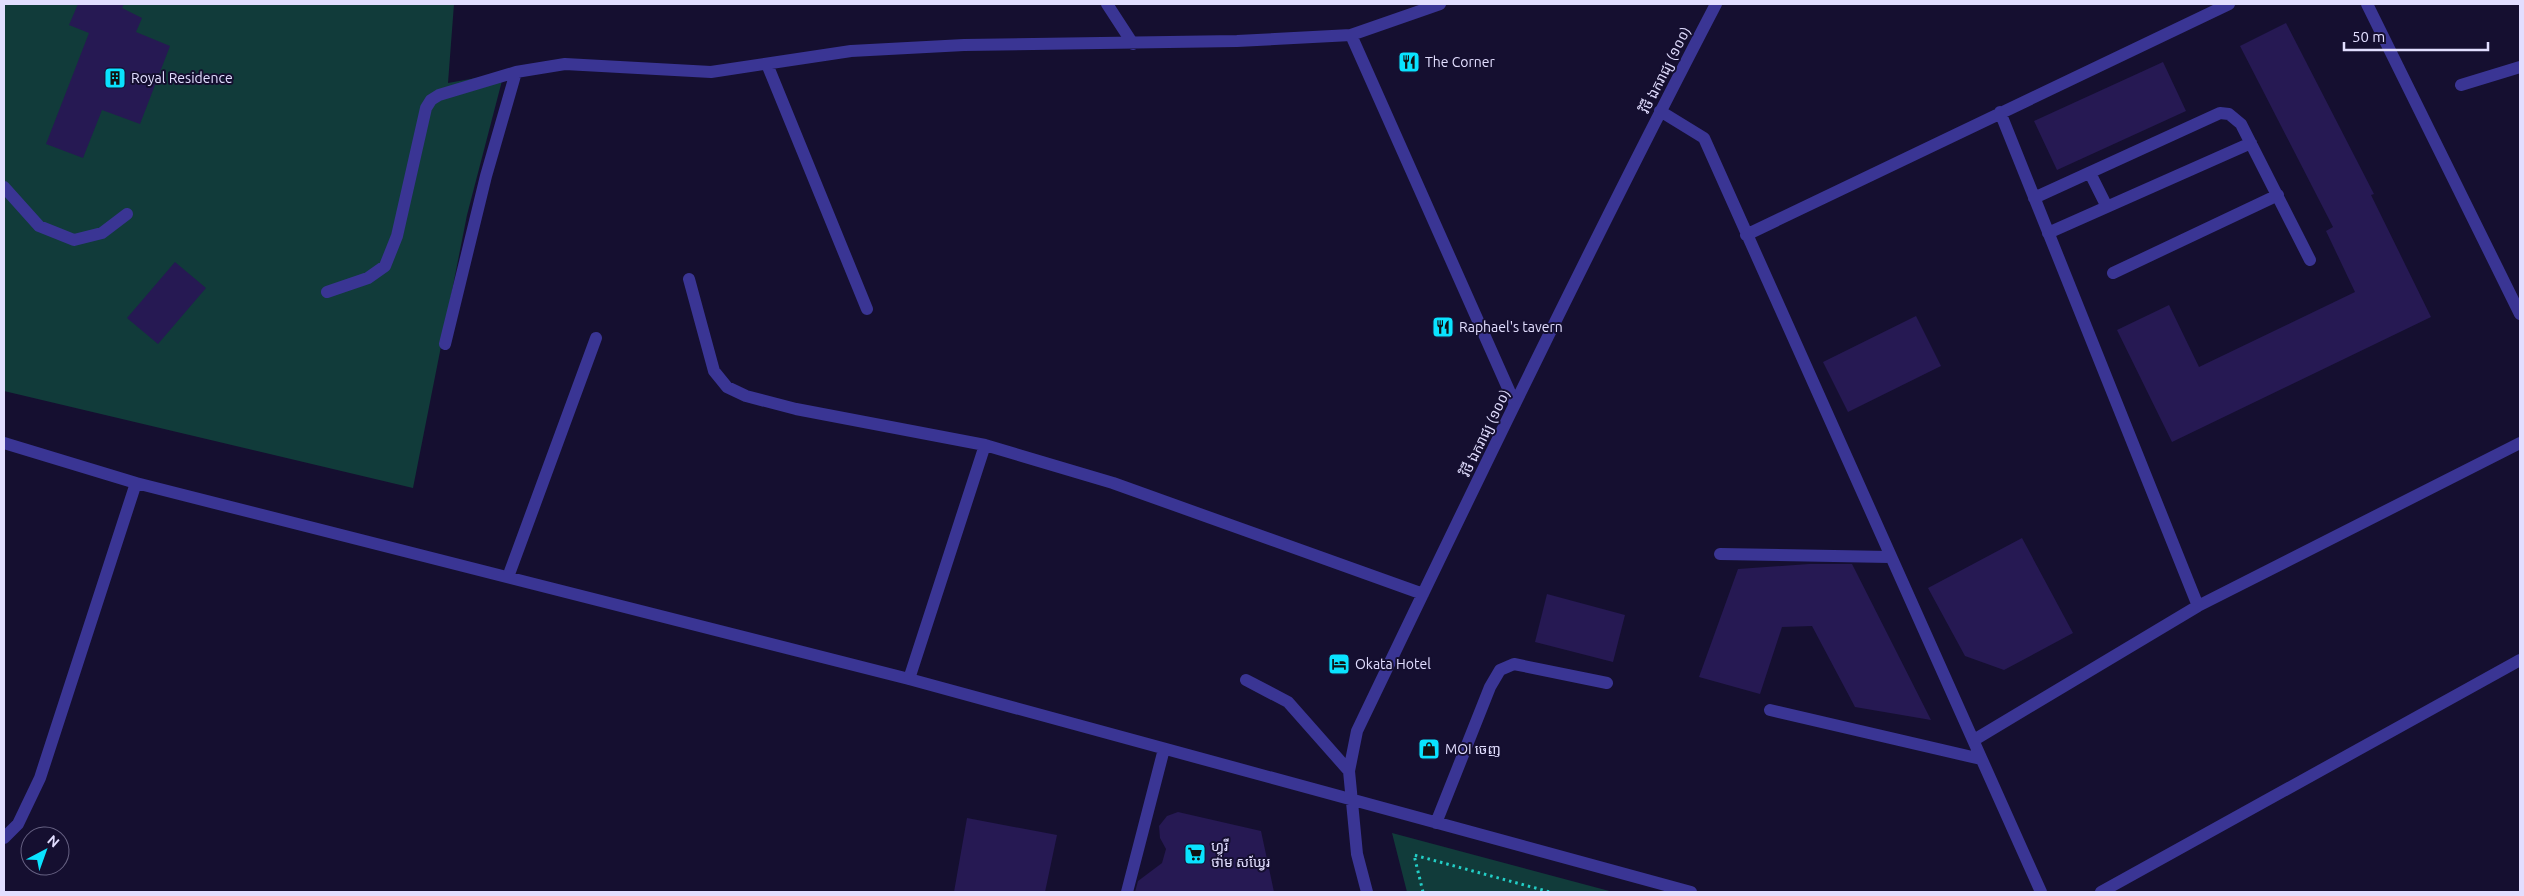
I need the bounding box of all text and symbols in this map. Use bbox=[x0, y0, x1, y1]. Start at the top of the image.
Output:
scale bar bbox=[2344, 20, 2488, 52]
street label: វិថី ឯករាជ្យ (១០០) bbox=[1636, 24, 1695, 117]
text: 50 m bbox=[2352, 28, 2385, 45]
restaurant icon: The Corner bbox=[1397, 50, 1421, 74]
place label: The Corner bbox=[1425, 54, 1495, 70]
building icon: Royal Residence bbox=[103, 66, 127, 90]
place label: Royal Residence bbox=[131, 70, 233, 86]
restaurant icon: Raphael's tavern bbox=[1431, 315, 1455, 339]
place label: Raphael's tavern bbox=[1459, 319, 1563, 335]
street label: វិថី ឯករាជ្យ (១០០) bbox=[1456, 387, 1514, 480]
hotel icon: Okata Hotel bbox=[1327, 652, 1351, 676]
place label: Okata Hotel bbox=[1355, 656, 1431, 672]
shop icon: MOI ចេញ bbox=[1417, 737, 1441, 761]
place label: MOI ចេញ bbox=[1445, 741, 1501, 757]
north arrow bbox=[20, 826, 70, 876]
text: N bbox=[44, 832, 63, 851]
place label: ហ្វូរី ថាម សឃ្វែរ bbox=[1211, 838, 1270, 871]
supermarket icon: ហ្វូរី ថាម សឃ្វែរ bbox=[1183, 842, 1207, 866]

